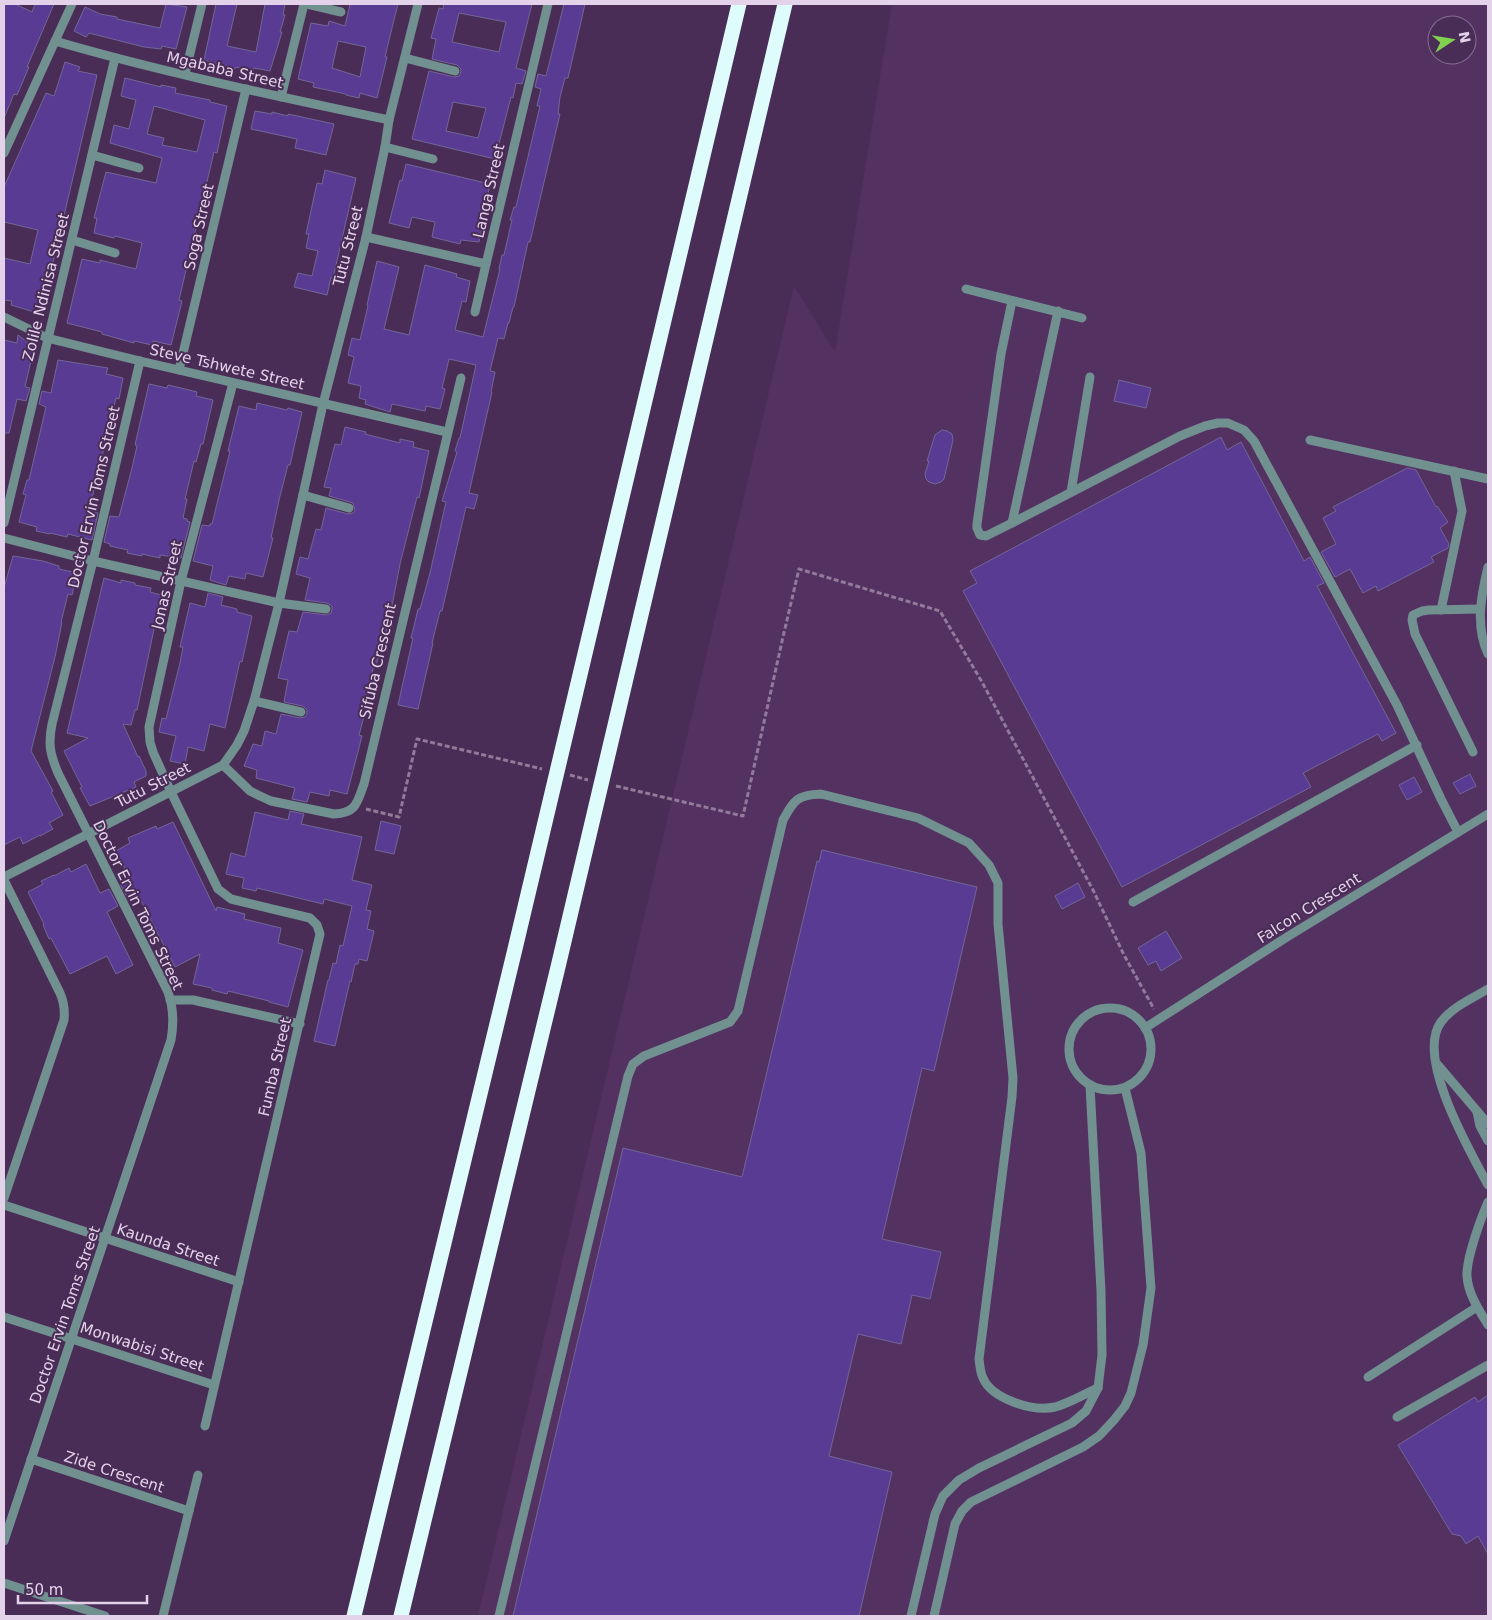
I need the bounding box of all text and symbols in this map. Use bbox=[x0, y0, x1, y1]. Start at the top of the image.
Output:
north arrow bbox=[1427, 15, 1477, 65]
text: N bbox=[1456, 30, 1474, 45]
street label: Mgababa Street bbox=[165, 48, 285, 92]
street label: Langa Street bbox=[469, 142, 509, 240]
street label: Soga Street bbox=[180, 182, 218, 272]
street label: Tutu Street bbox=[329, 204, 367, 289]
street label: Zolile Ndinisa Street bbox=[19, 211, 73, 363]
street label: Steve Tshwete Street bbox=[148, 340, 306, 394]
street label: Doctor Ervin Toms Street bbox=[64, 404, 124, 590]
street label: Jonas Street bbox=[148, 539, 186, 632]
street label: Sifuba Crescent bbox=[356, 601, 400, 721]
street label: Tutu Street bbox=[111, 758, 194, 812]
street label: Doctor Ervin Toms Street bbox=[89, 817, 187, 993]
street label: Falcon Crescent bbox=[1254, 869, 1364, 947]
street label: Fumba Street bbox=[255, 1016, 295, 1118]
street label: Kaunda Street bbox=[114, 1220, 222, 1270]
street label: Doctor Ervin Toms Street bbox=[26, 1224, 104, 1406]
street label: Monwabisi Street bbox=[78, 1318, 206, 1376]
street label: Zide Crescent bbox=[62, 1447, 166, 1497]
scale bar bbox=[18, 1572, 146, 1604]
text: 50 m bbox=[25, 1581, 63, 1599]

